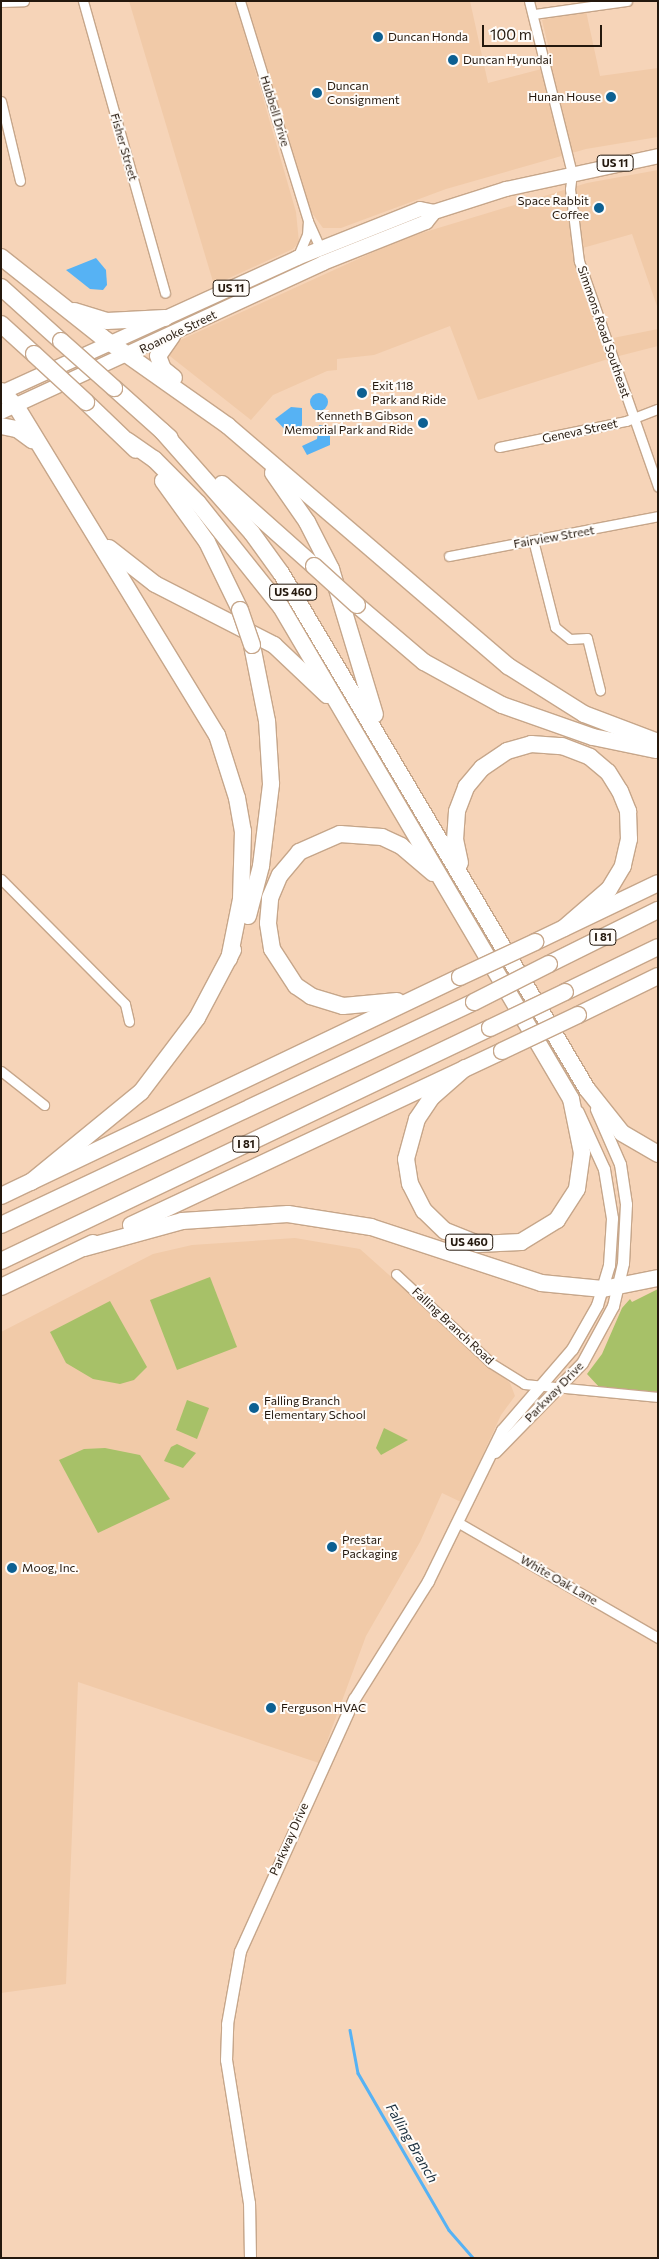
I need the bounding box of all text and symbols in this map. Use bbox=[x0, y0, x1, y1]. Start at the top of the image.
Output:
scale bar bbox=[484, 15, 604, 47]
text: 100 m bbox=[490, 25, 532, 43]
place label: Duncan Honda bbox=[388, 30, 468, 44]
marker: Duncan Honda bbox=[372, 31, 384, 43]
place label: Duncan Hyundai bbox=[463, 53, 552, 67]
marker: Duncan Hyundai bbox=[447, 54, 459, 66]
street label: Hubbell Drive bbox=[257, 74, 293, 148]
place label: Duncan Consignment bbox=[327, 79, 400, 107]
marker: Duncan Consignment bbox=[311, 87, 323, 99]
place label: Hunan House bbox=[528, 90, 601, 104]
marker: Hunan House bbox=[605, 91, 617, 103]
street label: Fisher Street bbox=[107, 112, 141, 182]
road number: US 11 bbox=[596, 154, 634, 172]
place label: Space Rabbit Coffee bbox=[518, 194, 589, 222]
marker: Space Rabbit Coffee bbox=[593, 202, 605, 214]
street label: Simmons Road Southeast bbox=[575, 264, 633, 400]
road number: US 11 bbox=[212, 280, 250, 296]
street label: Roanoke Street bbox=[137, 307, 219, 357]
place label: Exit 118 Park and Ride bbox=[372, 379, 446, 407]
marker: Exit 118 Park and Ride bbox=[356, 387, 368, 399]
place label: Kenneth B Gibson Memorial Park and Ride bbox=[284, 409, 413, 437]
street label: Geneva Street bbox=[541, 416, 619, 446]
marker: Kenneth B Gibson Memorial Park and Ride bbox=[417, 417, 429, 429]
street label: Fairview Street bbox=[512, 523, 596, 551]
road number: US 460 bbox=[268, 584, 318, 600]
road number: I 81 bbox=[589, 929, 617, 946]
road number: I 81 bbox=[232, 1136, 260, 1152]
road number: US 460 bbox=[444, 1234, 494, 1250]
street label: Falling Branch Road bbox=[409, 1284, 497, 1368]
street label: Parkway Drive bbox=[522, 1359, 586, 1425]
place label: Falling Branch Elementary School bbox=[264, 1394, 366, 1422]
marker: Falling Branch Elementary School bbox=[248, 1402, 260, 1414]
place label: Prestar Packaging bbox=[342, 1533, 397, 1561]
marker: Prestar Packaging bbox=[326, 1541, 338, 1553]
street label: White Oak Lane bbox=[518, 1552, 600, 1608]
place label: Moog, Inc. bbox=[22, 1561, 78, 1575]
marker: Moog, Inc. bbox=[6, 1562, 18, 1574]
place label: Ferguson HVAC bbox=[281, 1701, 366, 1715]
marker: Ferguson HVAC bbox=[265, 1702, 277, 1714]
street label: Parkway Drive bbox=[267, 1800, 311, 1878]
water label: Falling Branch bbox=[383, 2100, 441, 2186]

